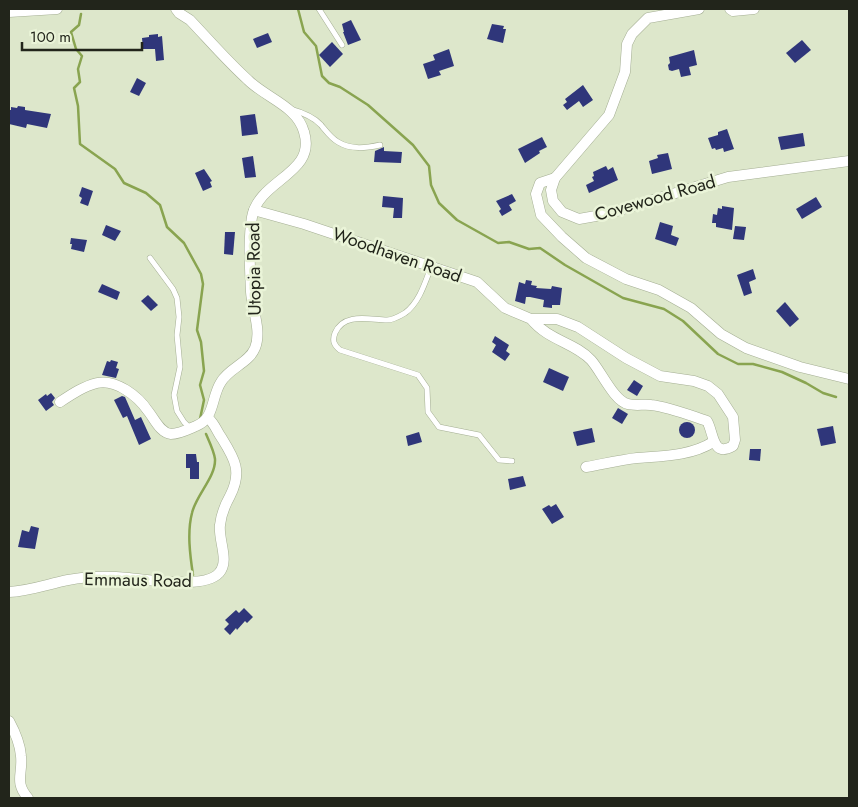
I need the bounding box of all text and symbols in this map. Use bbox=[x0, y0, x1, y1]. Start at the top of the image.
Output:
scale bar bbox=[22, 20, 142, 52]
text: 100 m bbox=[30, 26, 71, 48]
street label: Covewood Road bbox=[592, 168, 718, 228]
street label: Woodhaven Road bbox=[329, 221, 465, 289]
street label: Utopia Road bbox=[240, 222, 268, 316]
street label: Emmaus Road bbox=[84, 566, 192, 594]

